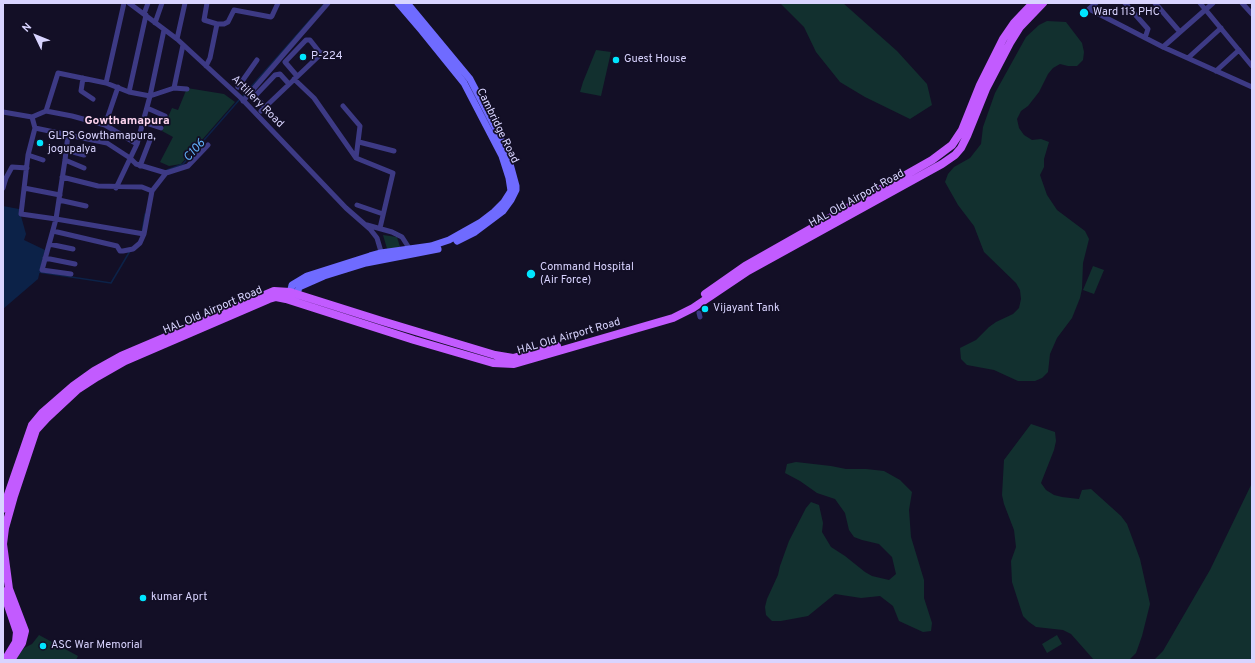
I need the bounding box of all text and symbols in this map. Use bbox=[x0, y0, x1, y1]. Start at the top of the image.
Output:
place label: Ward 113 PHC bbox=[1093, 6, 1160, 20]
marker: Ward 113 PHC bbox=[1078, 7, 1090, 19]
north arrow bbox=[16, 16, 56, 56]
text: N bbox=[19, 20, 35, 35]
place label: P-224 bbox=[311, 50, 343, 64]
marker: P-224 bbox=[298, 52, 308, 62]
place label: Guest House bbox=[624, 53, 686, 67]
marker: Guest House bbox=[611, 55, 621, 65]
street label: Artillery Road bbox=[228, 73, 286, 131]
street label: Cambridge Road bbox=[473, 86, 521, 166]
district label: Gowthamapura bbox=[84, 115, 170, 129]
place label: GLPS Gowthamapura, jogupalya bbox=[48, 130, 156, 156]
water label: C106 bbox=[181, 137, 209, 165]
marker: GLPS Gowthamapura, jogupalya bbox=[35, 138, 45, 148]
street label: HAL Old Airport Road bbox=[807, 167, 907, 231]
place label: Command Hospital (Air Force) bbox=[540, 261, 634, 287]
marker: Command Hospital (Air Force) bbox=[525, 268, 537, 280]
street label: HAL Old Airport Road bbox=[161, 284, 265, 338]
place label: Vijayant Tank bbox=[713, 302, 780, 316]
marker: Vijayant Tank bbox=[700, 304, 710, 314]
street label: HAL Old Airport Road bbox=[516, 316, 622, 358]
place label: kumar Aprt bbox=[151, 591, 207, 605]
marker: kumar Aprt bbox=[138, 593, 148, 603]
place label: ASC War Memorial bbox=[51, 639, 142, 653]
marker: ASC War Memorial bbox=[38, 641, 48, 651]

